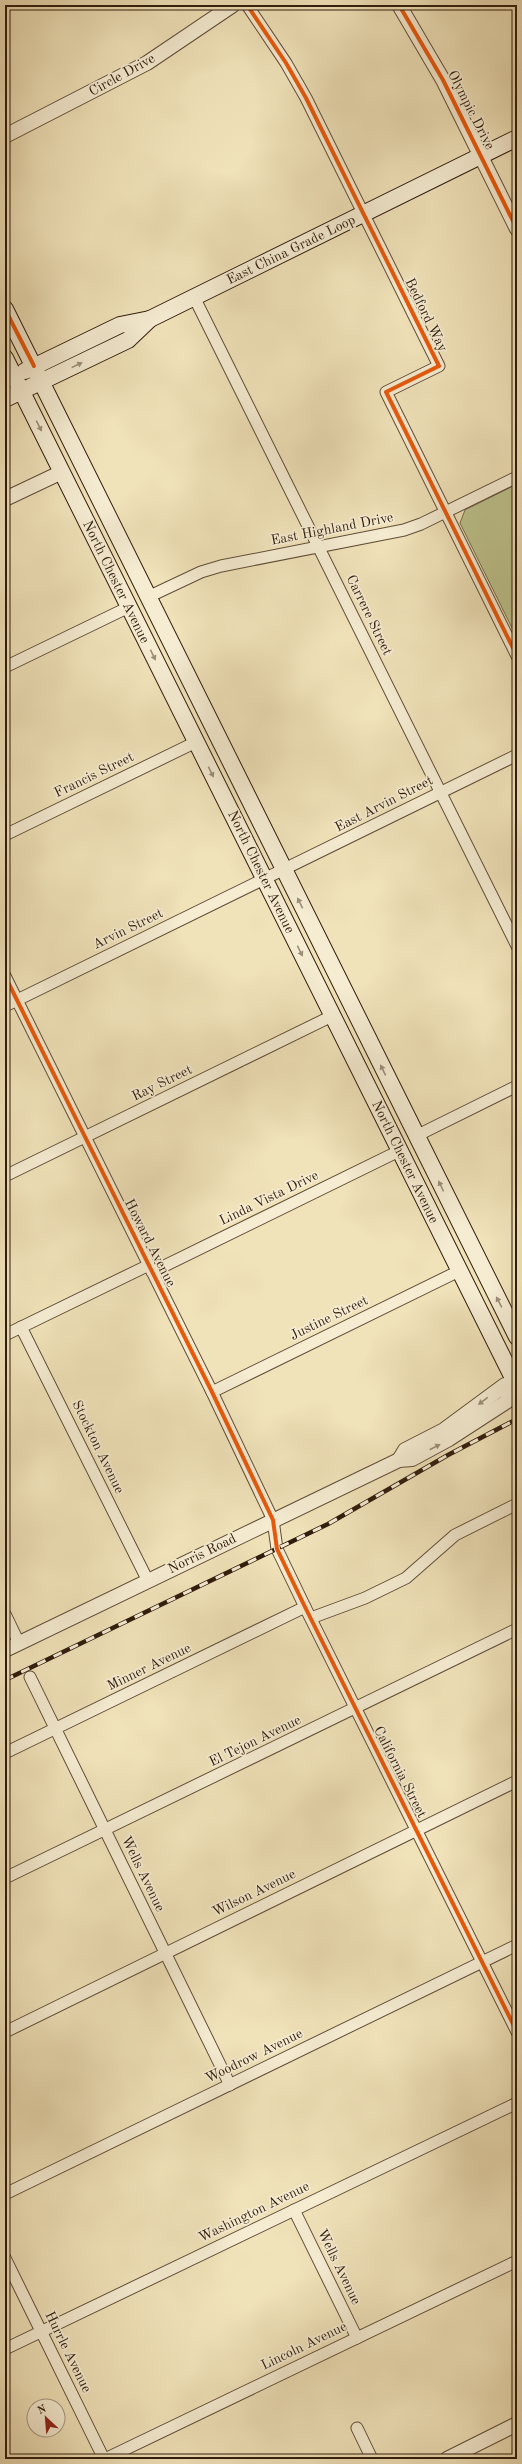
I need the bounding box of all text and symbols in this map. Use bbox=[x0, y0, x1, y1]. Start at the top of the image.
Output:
street label: Circle Drive bbox=[87, 51, 157, 99]
street label: Olympic Drive bbox=[445, 68, 497, 152]
street label: East China Grade Loop bbox=[224, 213, 358, 287]
street label: Bedford Way bbox=[402, 276, 450, 354]
one-way arrow bbox=[71, 362, 82, 368]
one-way arrow bbox=[36, 420, 42, 432]
street label: East Highland Drive bbox=[270, 510, 394, 548]
street label: North Chester Avenue bbox=[80, 518, 152, 646]
street label: Carrere Street bbox=[344, 573, 394, 657]
one-way arrow bbox=[150, 650, 156, 661]
street label: Francis Street bbox=[52, 750, 136, 800]
one-way arrow bbox=[208, 766, 214, 777]
street label: East Arvin Street bbox=[333, 773, 435, 835]
street label: North Chester Avenue bbox=[225, 808, 297, 936]
one-way arrow bbox=[297, 897, 303, 909]
street label: Arvin Street bbox=[91, 906, 165, 952]
one-way arrow bbox=[297, 945, 303, 957]
street label: Ray Street bbox=[130, 1062, 194, 1104]
one-way arrow bbox=[380, 1064, 386, 1075]
street label: North Chester Avenue bbox=[369, 1098, 441, 1226]
street label: Linda Vista Drive bbox=[217, 1168, 321, 1228]
one-way arrow bbox=[437, 1180, 444, 1192]
street label: Howard Avenue bbox=[122, 1197, 178, 1289]
street label: Justine Street bbox=[288, 1293, 370, 1343]
one-way arrow bbox=[496, 1297, 502, 1308]
one-way arrow bbox=[478, 1397, 488, 1405]
street label: Stockton Avenue bbox=[69, 1398, 127, 1496]
one-way arrow bbox=[429, 1443, 441, 1450]
street label: Norris Road bbox=[166, 1531, 238, 1577]
street label: Minner Avenue bbox=[105, 1641, 193, 1693]
street label: El Tejon Avenue bbox=[207, 1713, 303, 1769]
street label: California Street bbox=[371, 1724, 429, 1820]
street label: Wells Avenue bbox=[119, 1834, 167, 1914]
street label: Wilson Avenue bbox=[210, 1867, 298, 1919]
street label: Woodrow Avenue bbox=[203, 2026, 305, 2086]
street label: Washington Avenue bbox=[196, 2179, 312, 2245]
street label: Wells Avenue bbox=[315, 2227, 363, 2307]
street label: Hurrle Avenue bbox=[42, 2309, 94, 2395]
street label: Lincoln Avenue bbox=[259, 2319, 349, 2373]
north arrow bbox=[26, 2398, 66, 2438]
text: N bbox=[36, 2403, 49, 2417]

